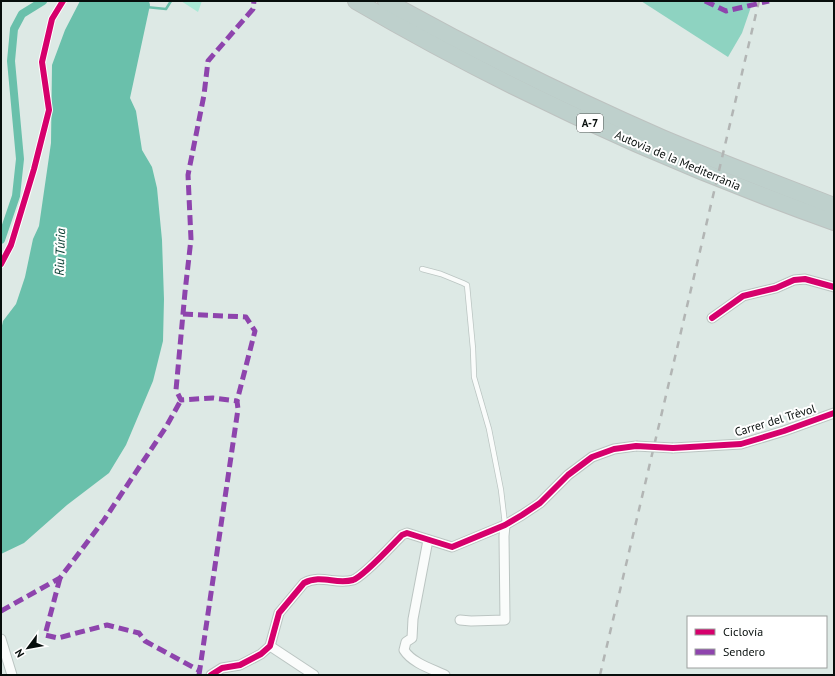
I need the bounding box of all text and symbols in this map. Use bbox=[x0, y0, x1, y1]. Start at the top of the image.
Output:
road number: A-7 bbox=[577, 114, 603, 132]
street label: Autovia de la Mediterrània bbox=[613, 127, 743, 193]
water label: Riu Túria bbox=[51, 227, 69, 276]
street label: Carrer del Trèvol bbox=[733, 400, 818, 439]
legend bbox=[687, 616, 827, 668]
text: Ciclovía bbox=[723, 624, 763, 639]
north arrow bbox=[8, 628, 48, 668]
text: Sendero bbox=[723, 644, 765, 659]
text: N bbox=[12, 647, 27, 660]

